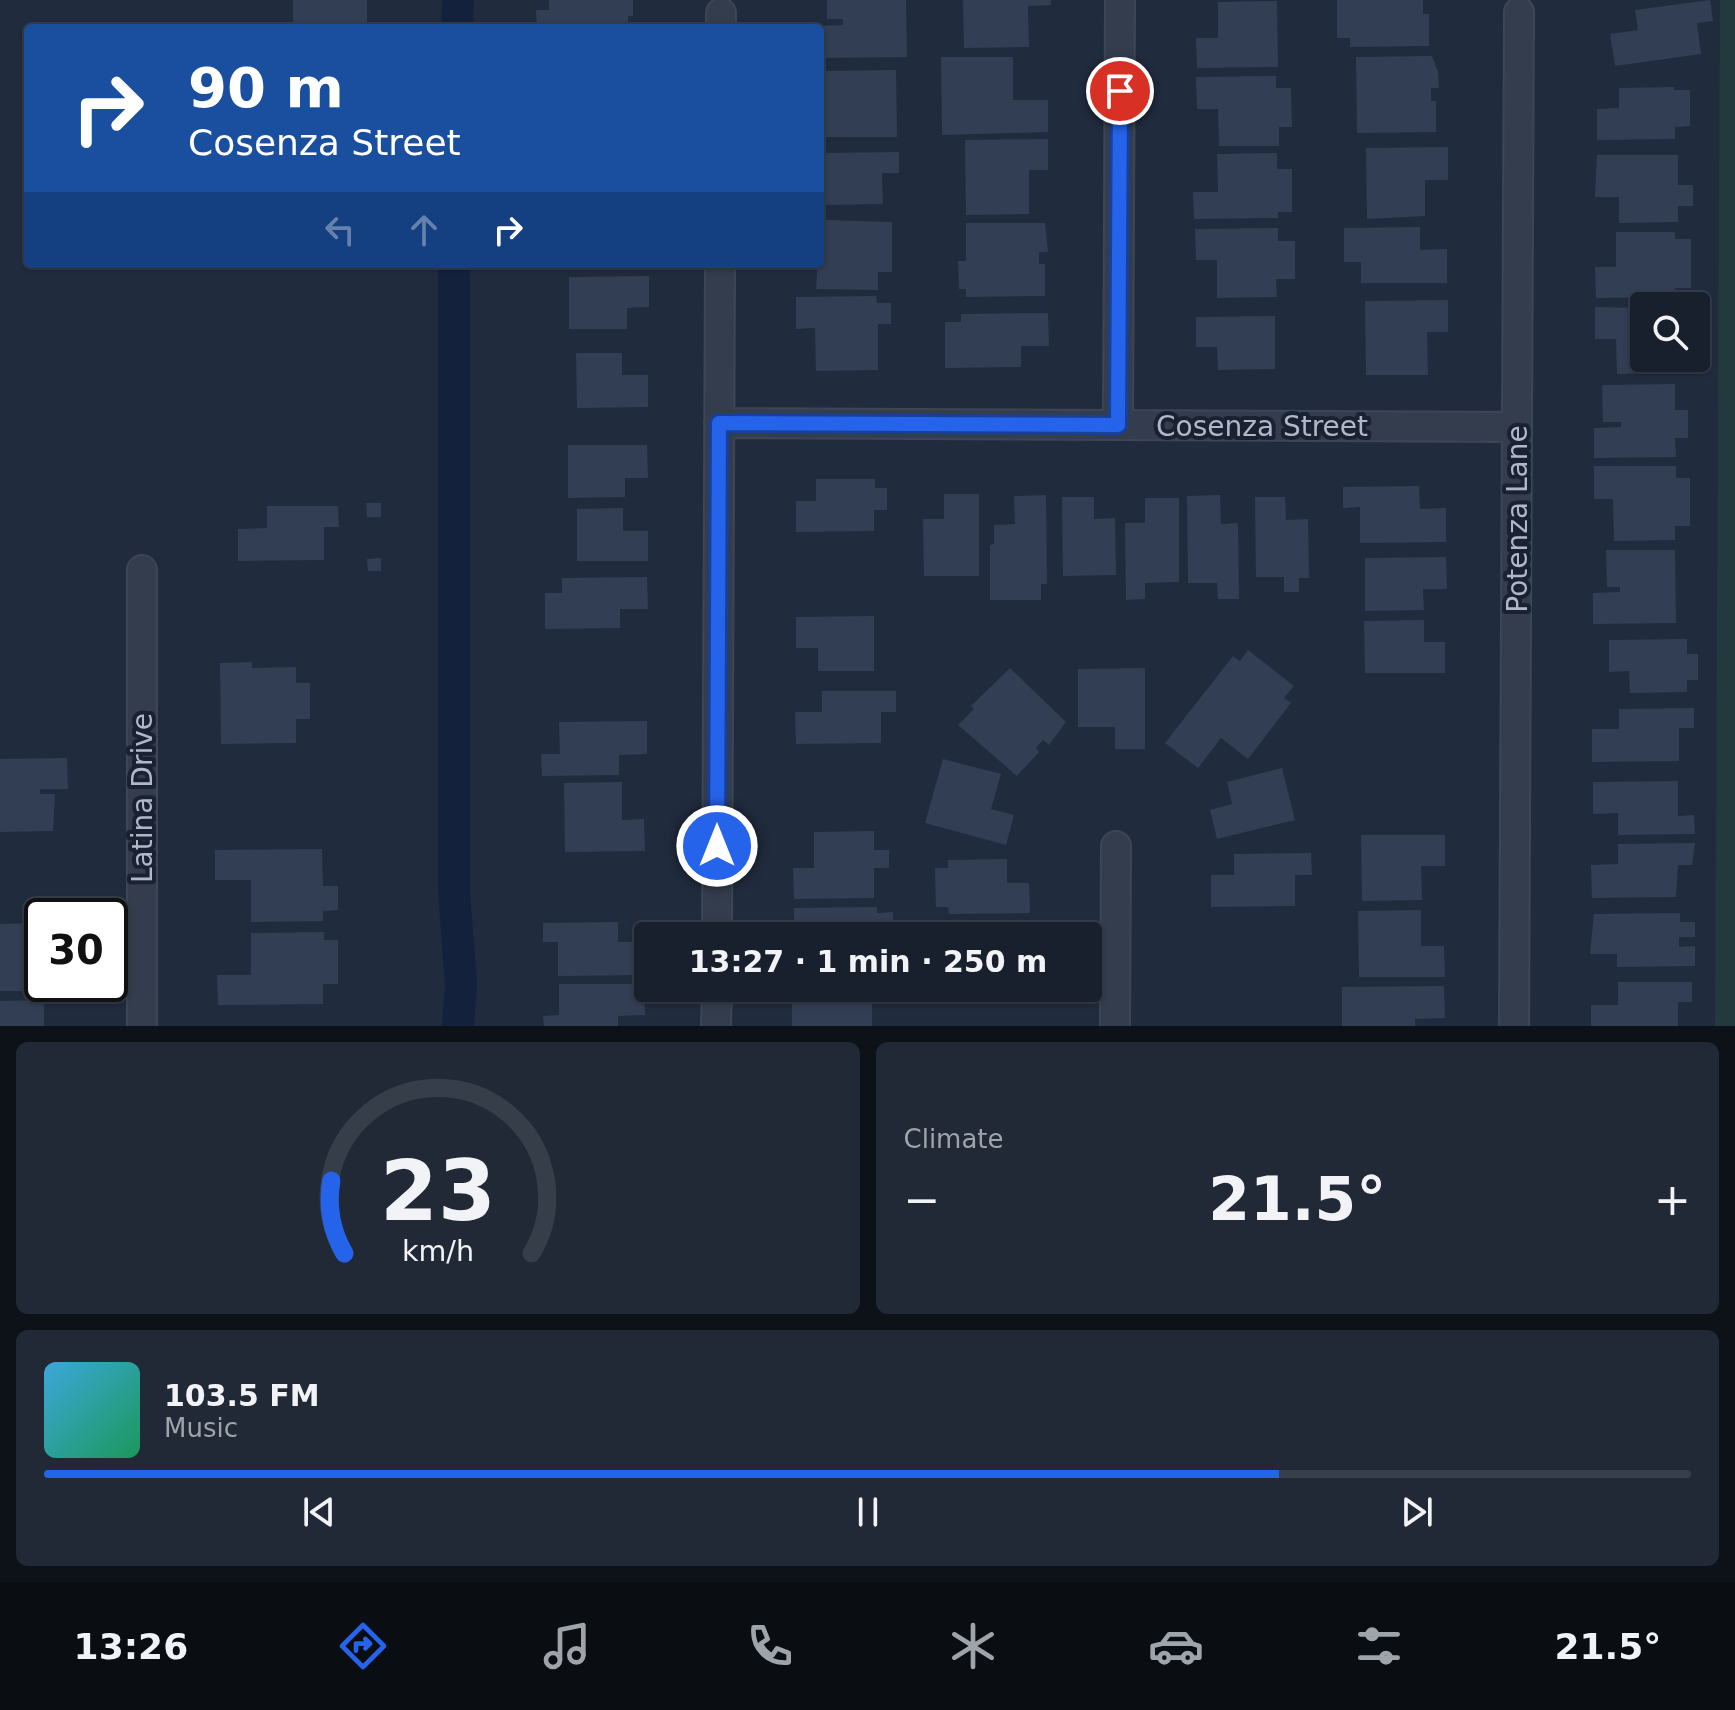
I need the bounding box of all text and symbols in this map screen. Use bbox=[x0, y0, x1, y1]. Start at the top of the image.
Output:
text: 90 m bbox=[188, 55, 344, 120]
icon: right bbox=[56, 56, 160, 160]
pin bbox=[1086, 57, 1154, 125]
icon: arrive bbox=[1098, 69, 1142, 113]
text: Cosenza Street bbox=[188, 122, 461, 163]
icon: left bbox=[318, 208, 362, 252]
icon: ahead bbox=[402, 208, 446, 252]
icon: right bbox=[486, 208, 530, 252]
map controls bbox=[1630, 292, 1710, 372]
button: search bbox=[1630, 292, 1710, 372]
street label: Cosenza Street bbox=[1156, 410, 1368, 443]
street label: Potenza Lane bbox=[1501, 425, 1534, 613]
street label: Latina Drive bbox=[126, 713, 159, 883]
position arrow bbox=[675, 804, 759, 888]
speed limit sign: 30 bbox=[24, 898, 128, 1002]
text: 13:27 · 1 min · 250 m bbox=[689, 944, 1047, 979]
text: Climate bbox=[904, 1124, 1004, 1154]
text: 23 bbox=[380, 1143, 496, 1240]
text: 21.5° bbox=[1208, 1164, 1386, 1234]
text: − bbox=[904, 1174, 940, 1225]
text: + bbox=[1654, 1174, 1691, 1225]
text: km/h bbox=[402, 1234, 474, 1268]
text: 103.5 FM bbox=[164, 1378, 320, 1413]
text: Music bbox=[164, 1413, 238, 1443]
icon: previous bbox=[297, 1490, 341, 1534]
icon: pause bbox=[846, 1490, 890, 1534]
icon: next bbox=[1395, 1490, 1439, 1534]
icon: directions bbox=[335, 1618, 391, 1674]
icon: music bbox=[539, 1618, 595, 1674]
icon: phone bbox=[742, 1618, 798, 1674]
icon: climate bbox=[945, 1618, 1001, 1674]
icon: car bbox=[1148, 1618, 1204, 1674]
icon: filters bbox=[1351, 1618, 1407, 1674]
text: 13:26 bbox=[74, 1626, 188, 1667]
text: 21.5° bbox=[1555, 1626, 1661, 1667]

